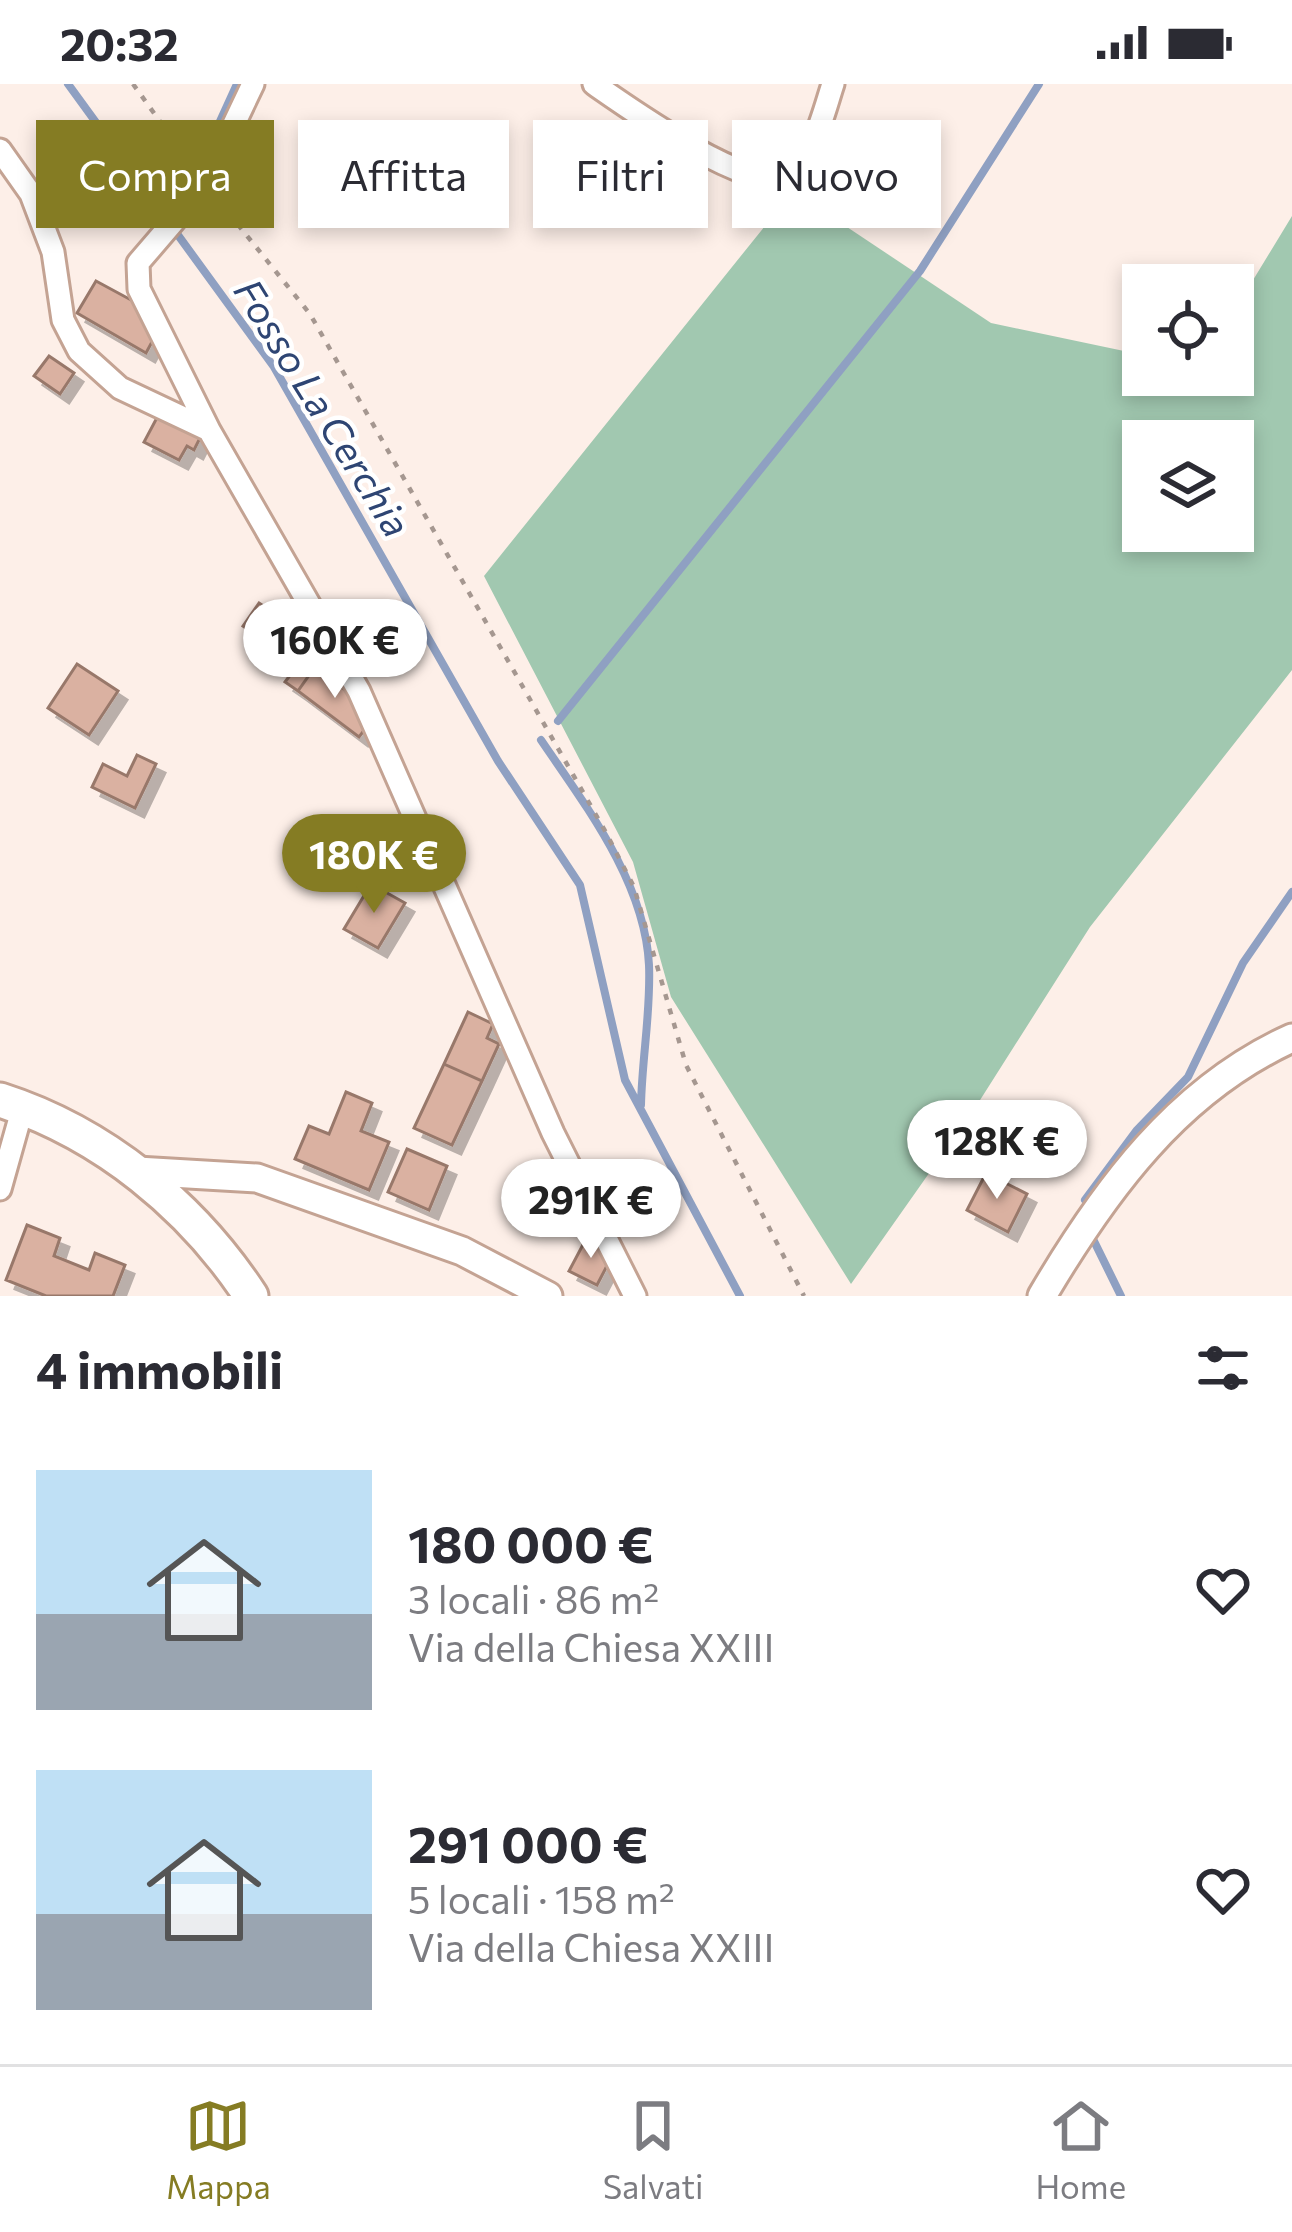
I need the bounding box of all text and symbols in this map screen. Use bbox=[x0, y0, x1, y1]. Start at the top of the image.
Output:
text: 20:32 bbox=[60, 15, 179, 70]
chip: Compra bbox=[36, 120, 274, 228]
chip: Affitta bbox=[298, 120, 509, 228]
chip: Filtri bbox=[533, 120, 708, 228]
chip: Nuovo bbox=[732, 120, 941, 228]
map controls bbox=[1122, 264, 1254, 552]
button: locate bbox=[1122, 264, 1254, 396]
water label: Fosso La Cerchia bbox=[225, 269, 423, 545]
button: layers bbox=[1122, 420, 1254, 552]
pin: 160K € bbox=[237, 599, 433, 701]
text: 160K € bbox=[270, 614, 400, 662]
pin: 180K € bbox=[276, 814, 472, 916]
text: 180K € bbox=[309, 829, 439, 877]
pin: 128K € bbox=[899, 1100, 1095, 1202]
text: 128K € bbox=[934, 1115, 1060, 1163]
pin: 291K € bbox=[493, 1159, 689, 1261]
text: 291K € bbox=[528, 1174, 654, 1222]
icon: filters bbox=[1190, 1335, 1256, 1401]
text: 4 immobili bbox=[36, 1337, 283, 1400]
text: 180 000 € bbox=[408, 1511, 654, 1574]
icon: home bbox=[132, 1518, 276, 1662]
icon: heart bbox=[1190, 1557, 1256, 1623]
text: 3 locali · 86 m² bbox=[408, 1574, 659, 1622]
text: Via della Chiesa XXIII bbox=[408, 1622, 774, 1670]
text: 291 000 € bbox=[408, 1811, 648, 1874]
icon: home bbox=[132, 1818, 276, 1962]
icon: heart bbox=[1190, 1857, 1256, 1923]
text: 5 locali · 158 m² bbox=[408, 1874, 675, 1922]
text: Via della Chiesa XXIII bbox=[408, 1922, 774, 1970]
tab: Mappa bbox=[166, 2093, 271, 2206]
tab: Salvati bbox=[603, 2093, 704, 2206]
tab: Home bbox=[1035, 2093, 1126, 2206]

